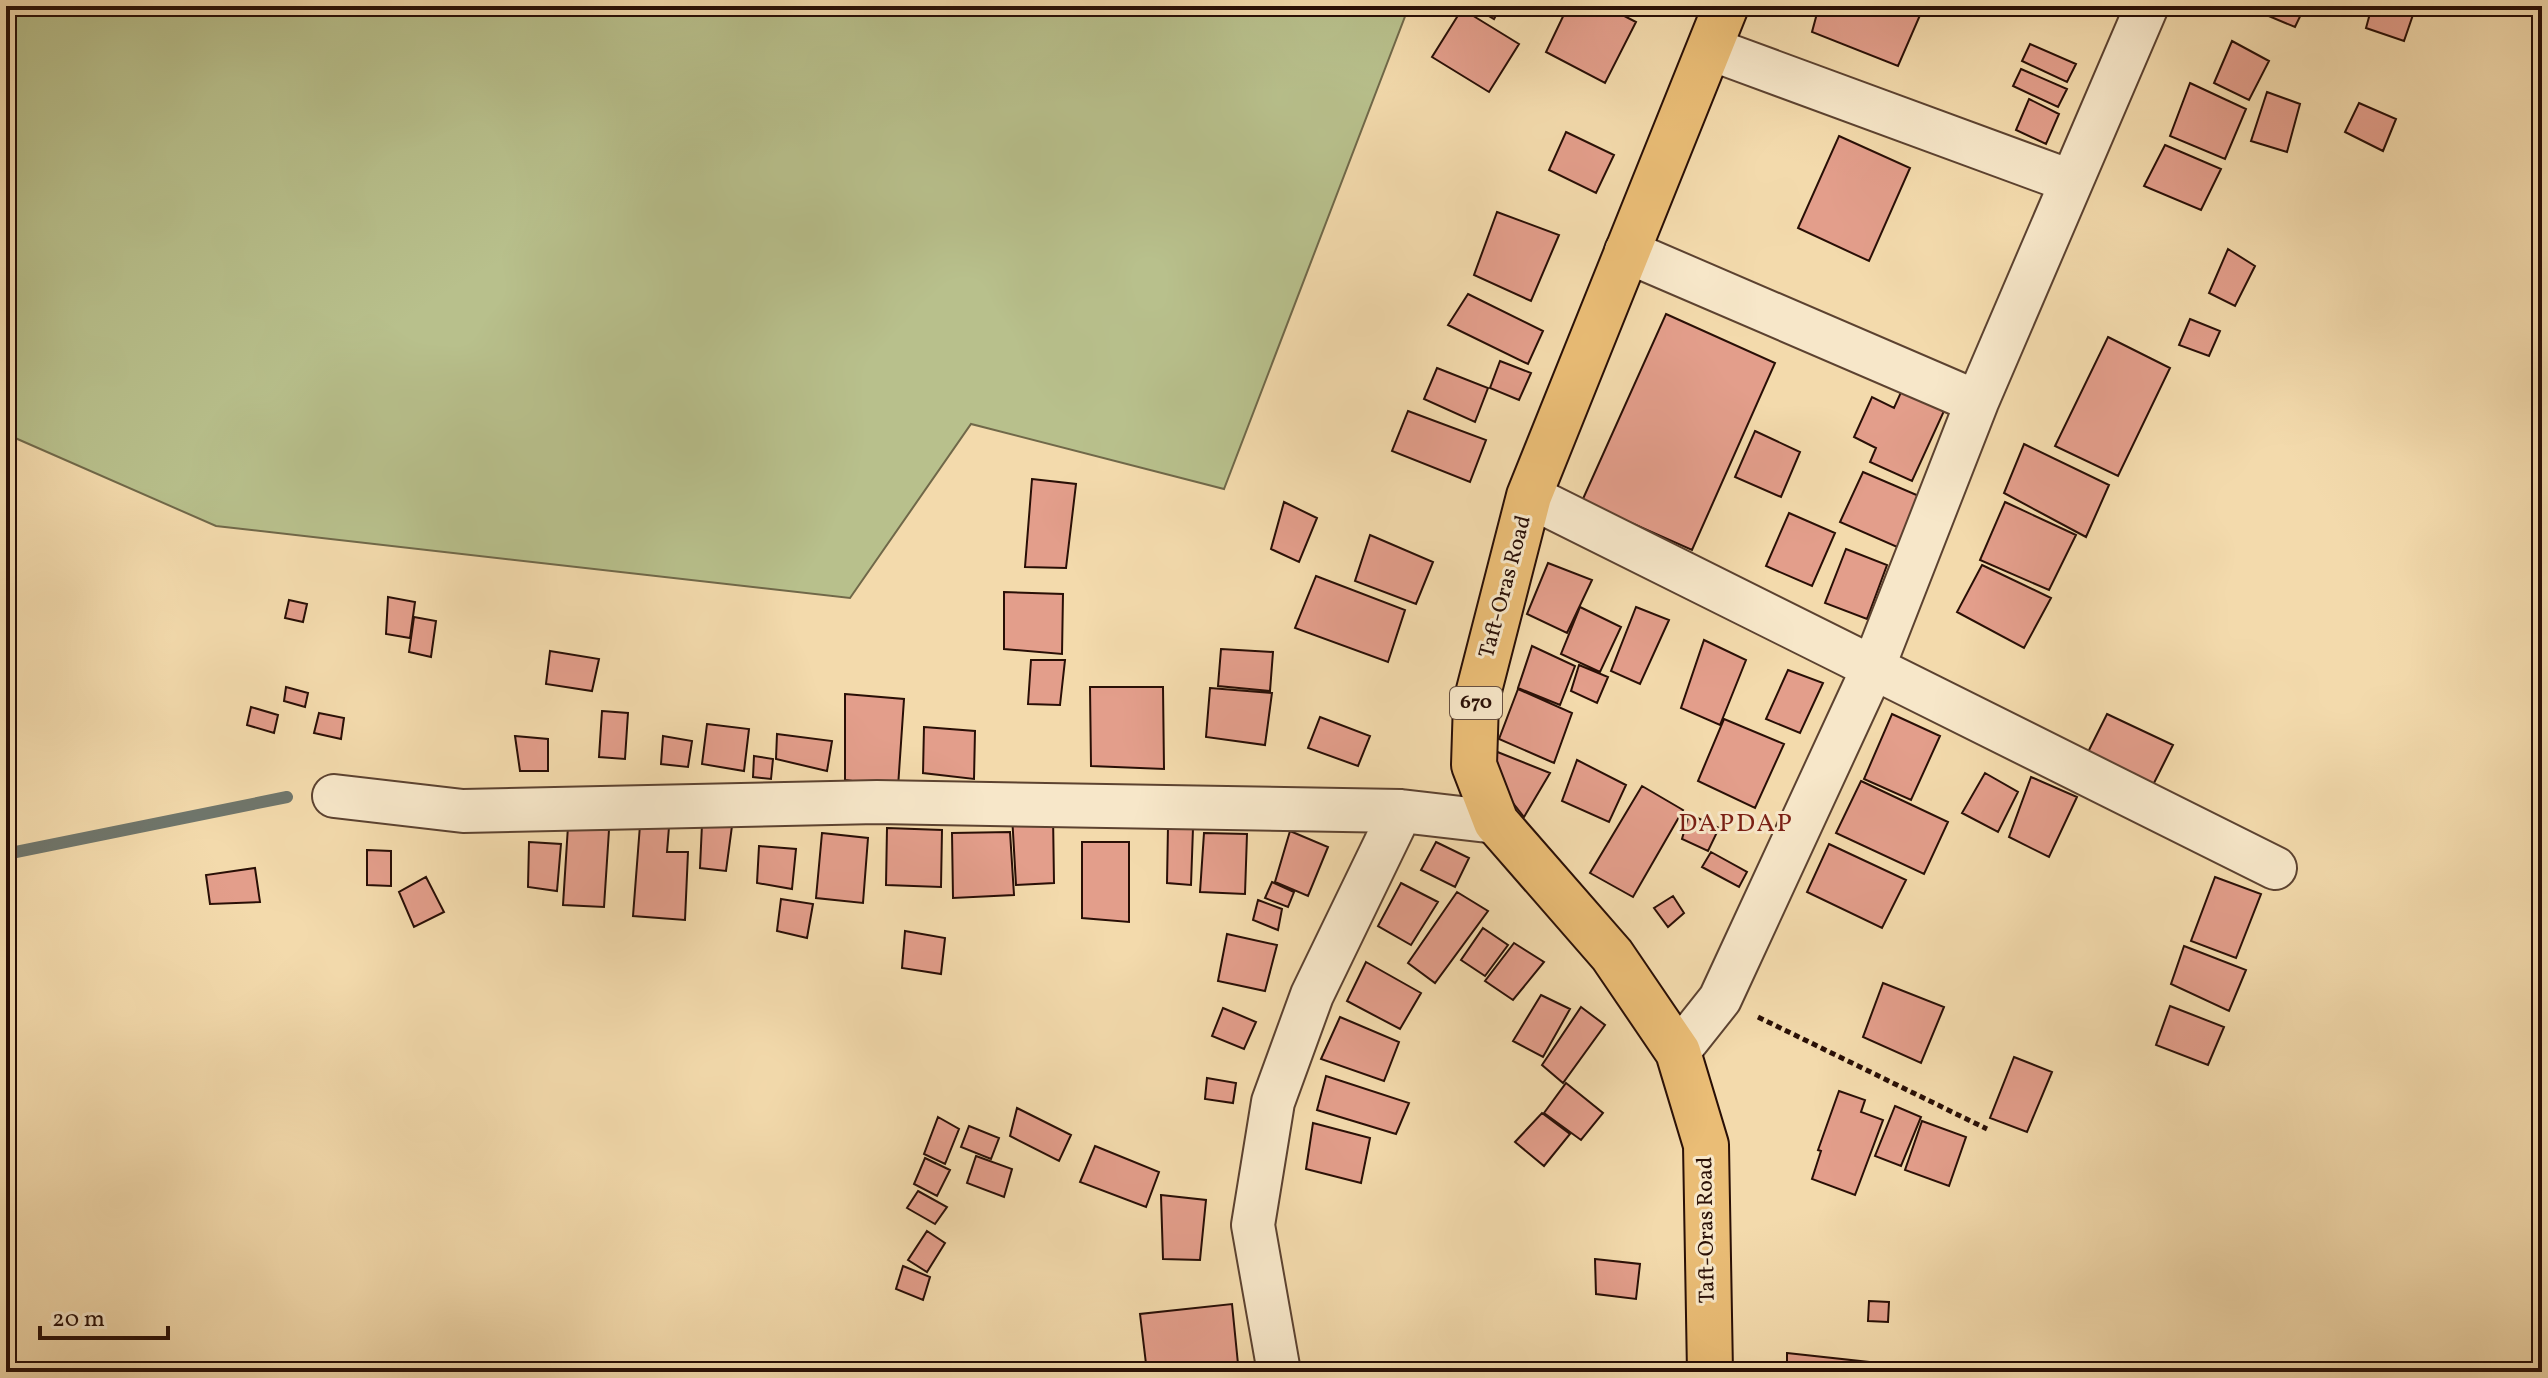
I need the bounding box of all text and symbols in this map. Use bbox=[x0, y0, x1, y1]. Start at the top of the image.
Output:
street label: Taft-Oras Road bbox=[1472, 512, 1540, 662]
road number: 670 bbox=[1450, 687, 1502, 719]
district label: DAPDAP bbox=[1678, 806, 1794, 842]
street label: Taft-Oras Road bbox=[1690, 1156, 1724, 1304]
scale bar bbox=[40, 1290, 168, 1340]
text: 20 m bbox=[52, 1303, 105, 1337]

